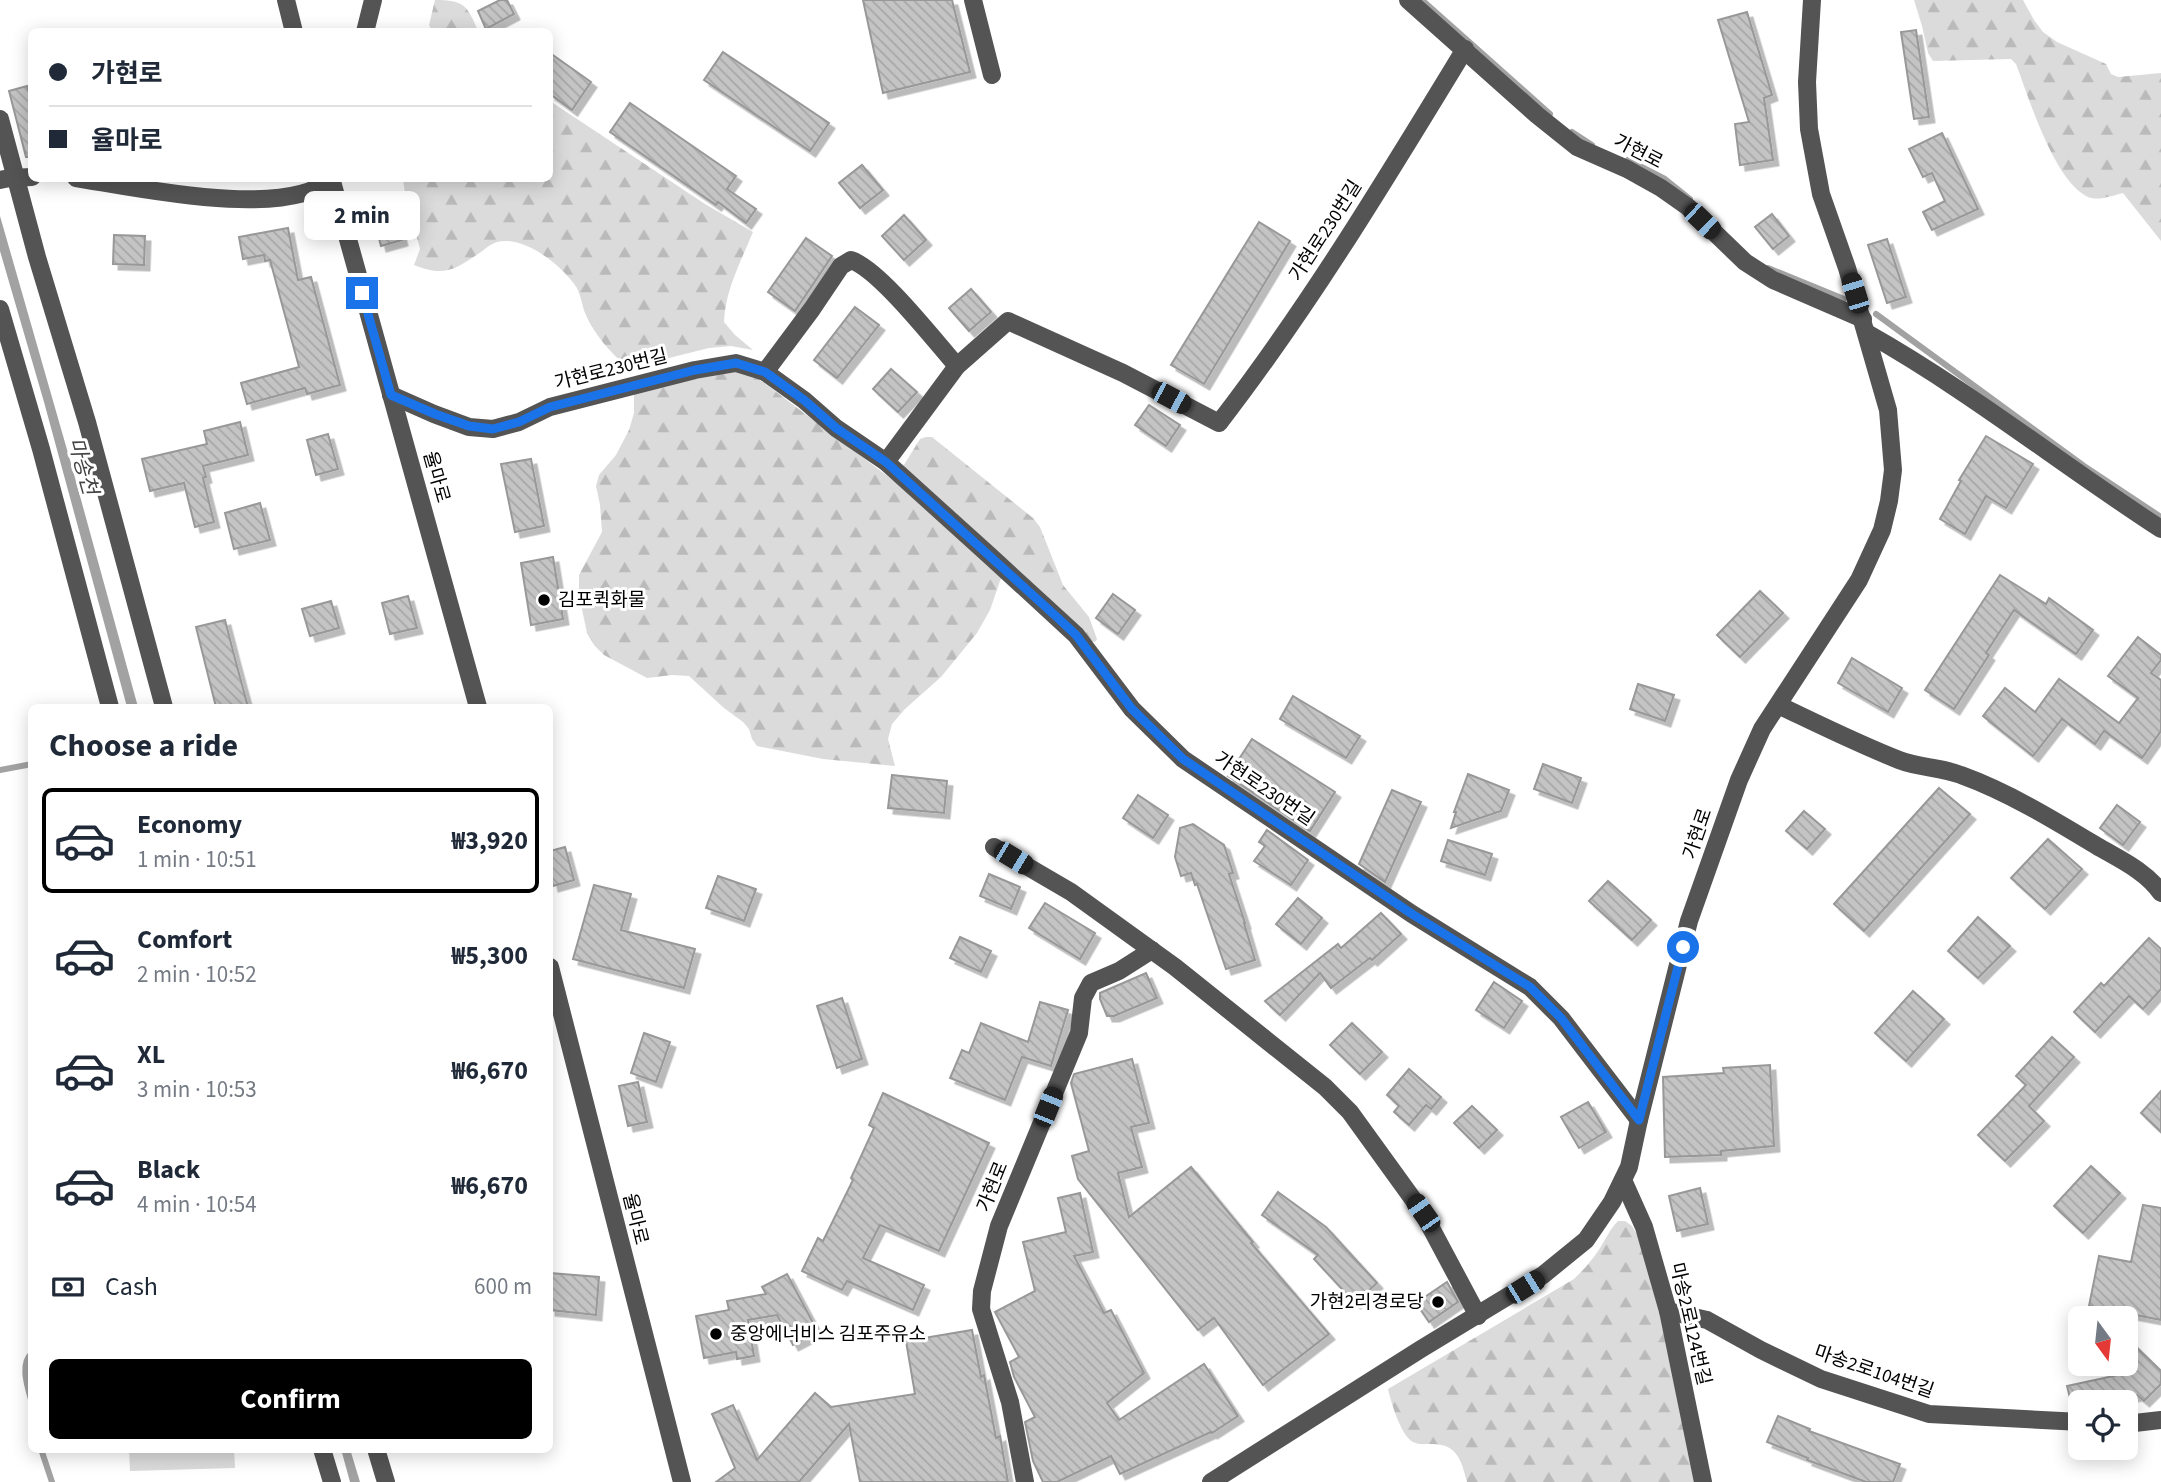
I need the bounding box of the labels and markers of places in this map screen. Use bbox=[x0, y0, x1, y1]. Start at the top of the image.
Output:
place label: 김포퀵화물 bbox=[558, 587, 645, 614]
marker: 김포퀵화물 bbox=[536, 592, 552, 608]
place label: 가현2리경로당 bbox=[1310, 1289, 1424, 1316]
marker: 가현2리경로당 bbox=[1430, 1294, 1446, 1310]
place label: 중앙에너비스 김포주유소 bbox=[730, 1321, 926, 1348]
marker: 중앙에너비스 김포주유소 bbox=[708, 1326, 724, 1342]

